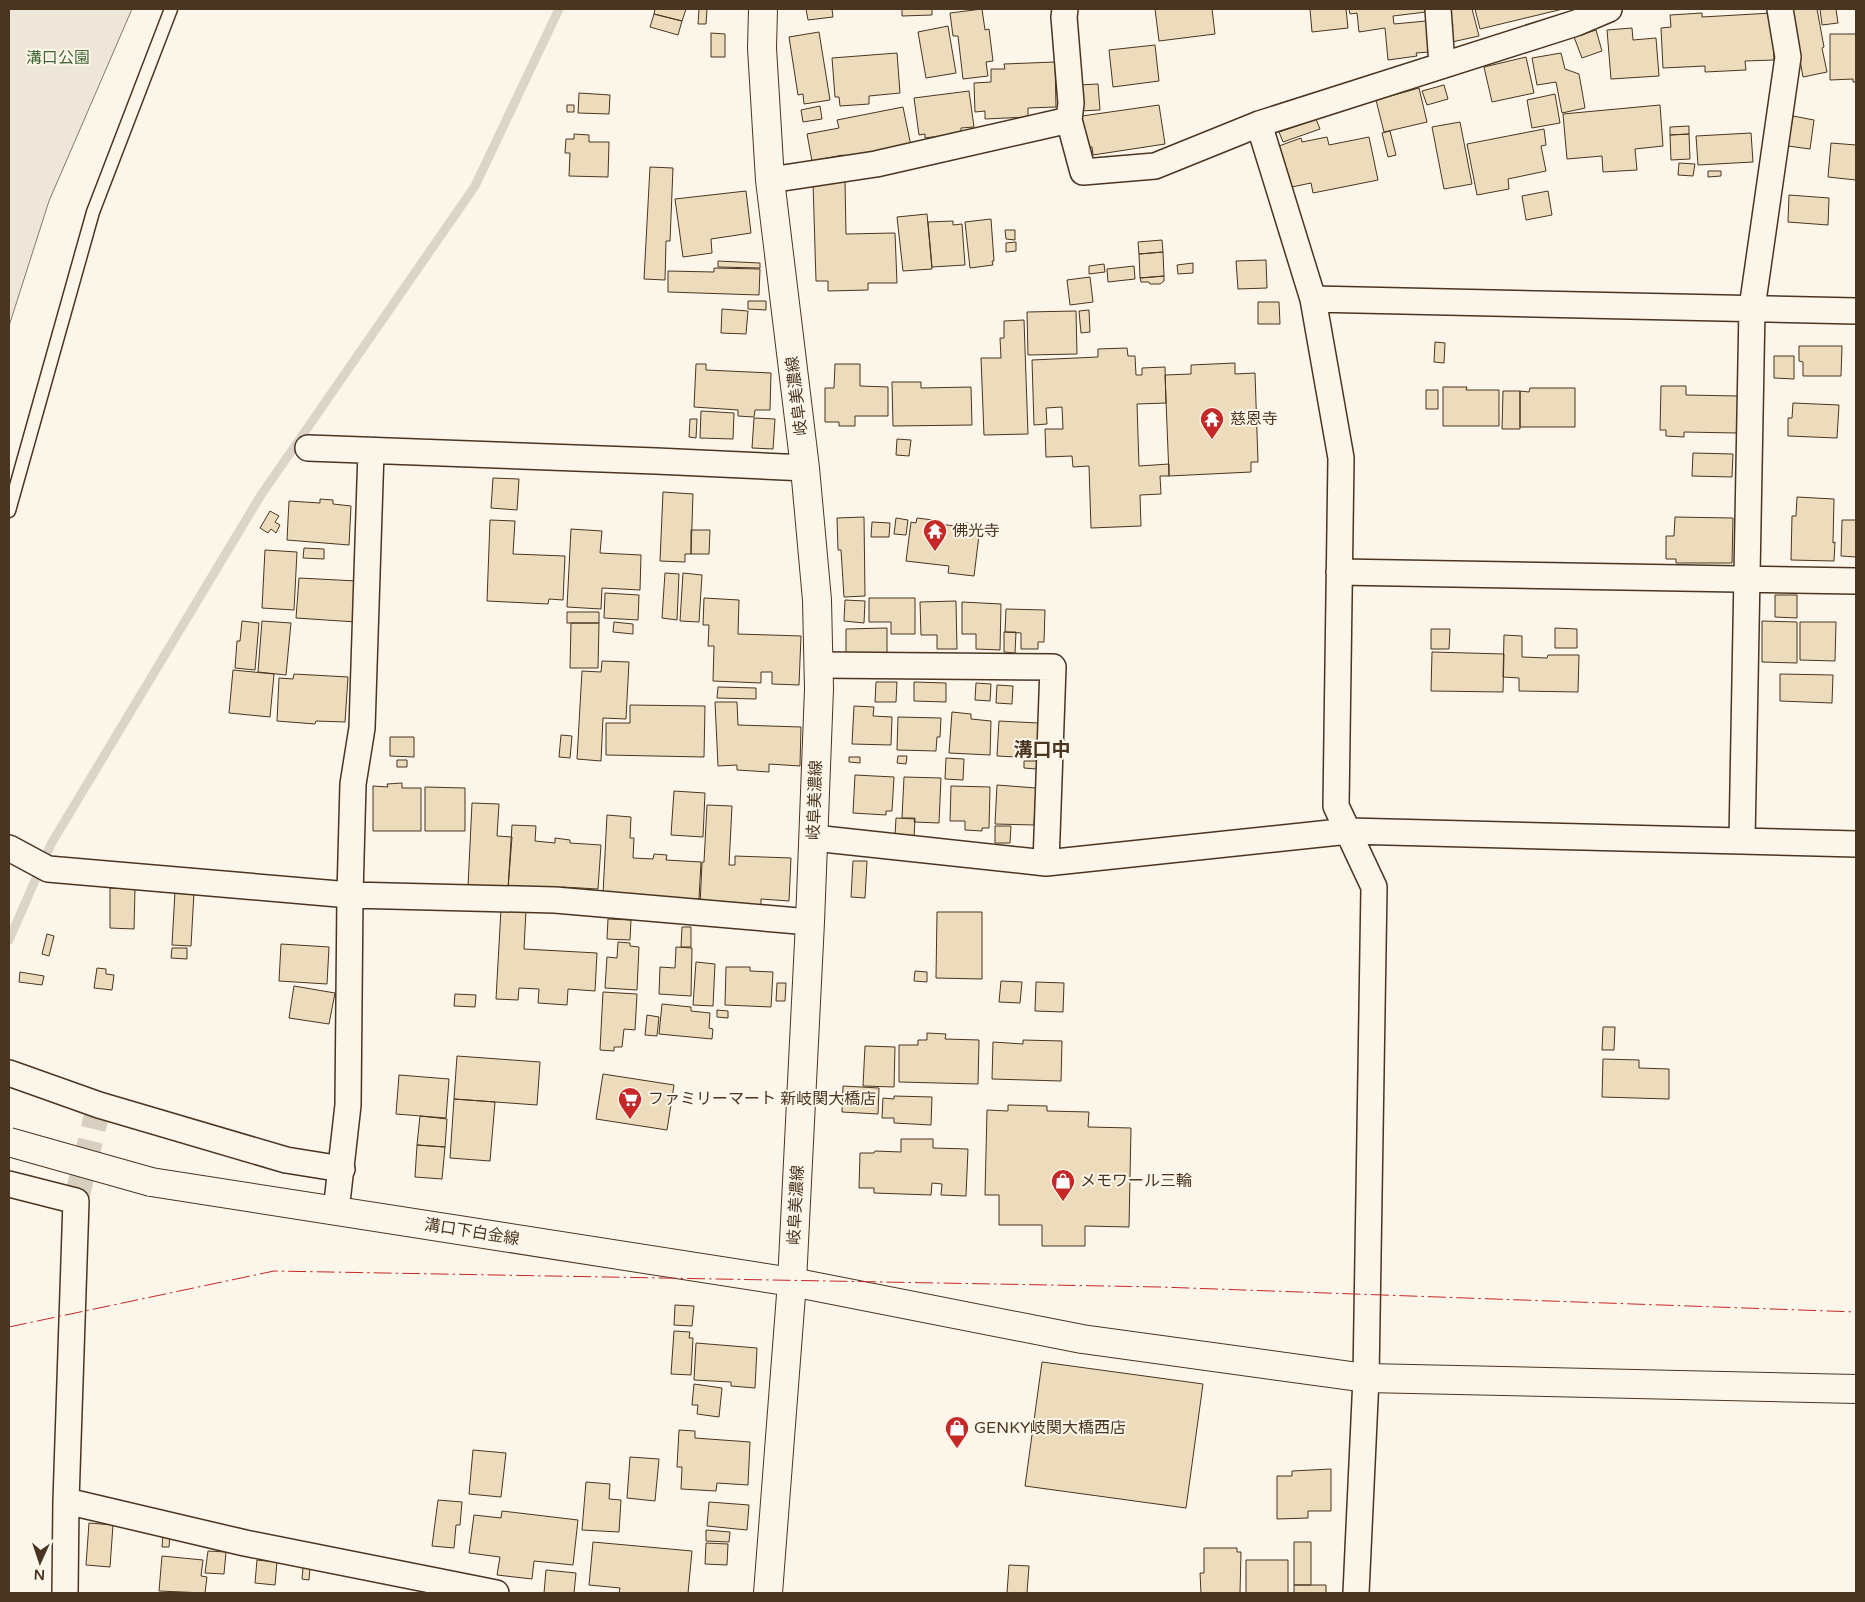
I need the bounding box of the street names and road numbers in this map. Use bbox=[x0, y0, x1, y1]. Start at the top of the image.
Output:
street label: 岐阜美濃線 bbox=[782, 355, 812, 437]
street label: 岐阜美濃線 bbox=[804, 760, 826, 840]
street label: 岐阜美濃線 bbox=[784, 1165, 808, 1245]
street label: 溝口下白金線 bbox=[423, 1215, 521, 1249]

